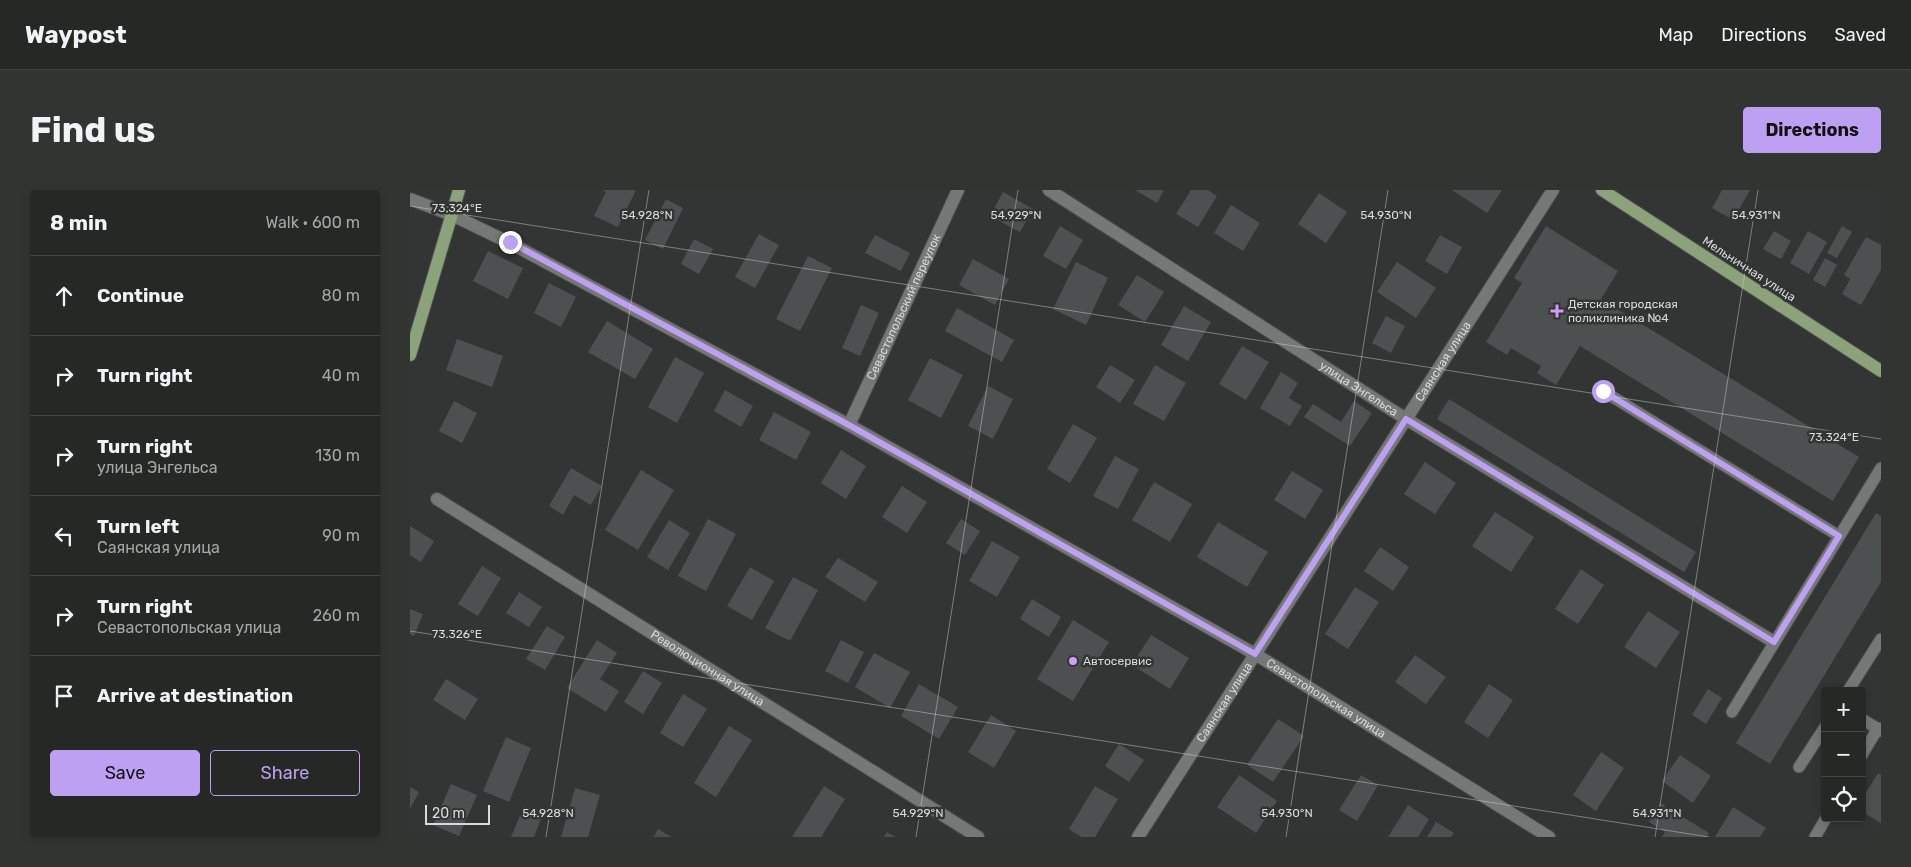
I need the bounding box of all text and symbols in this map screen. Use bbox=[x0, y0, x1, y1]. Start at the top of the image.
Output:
text: Waypost bbox=[25, 21, 127, 49]
text: Map bbox=[1658, 24, 1693, 46]
text: Directions bbox=[1721, 24, 1807, 46]
text: Saved bbox=[1835, 24, 1886, 46]
button: Directions bbox=[1743, 107, 1881, 153]
text: Find us bbox=[30, 109, 155, 151]
text: 73.324°E bbox=[432, 201, 482, 215]
text: 54.928°N bbox=[621, 208, 673, 222]
text: 54.929°N bbox=[990, 208, 1042, 222]
text: 54.930°N bbox=[1360, 208, 1412, 222]
text: 54.931°N bbox=[1732, 208, 1780, 222]
text: 8 min bbox=[50, 210, 107, 235]
text: Walk · 600 m bbox=[265, 213, 360, 232]
route end bbox=[499, 231, 522, 254]
street label: Севастопольский переулок bbox=[864, 231, 944, 382]
street label: Мельничная улица bbox=[1700, 234, 1798, 304]
icon: ahead bbox=[50, 282, 78, 310]
text: Continue bbox=[97, 284, 184, 307]
text: 80 m bbox=[322, 286, 360, 305]
place label: Детская городская поликлиника №4 bbox=[1568, 297, 1678, 325]
marker: Детская городская поликлиника №4 bbox=[1550, 304, 1564, 318]
street label: Саянская улица bbox=[1412, 319, 1474, 404]
street label: улица Энгельса bbox=[1317, 358, 1401, 419]
icon: right bbox=[50, 362, 78, 390]
text: Turn right bbox=[97, 364, 192, 387]
text: 40 m bbox=[322, 366, 360, 385]
route start bbox=[1592, 380, 1615, 403]
text: 73.324°E bbox=[1809, 430, 1859, 444]
text: Turn right bbox=[97, 435, 192, 458]
icon: right bbox=[50, 442, 78, 470]
text: 130 m bbox=[315, 446, 360, 465]
text: улица Энгельса bbox=[97, 458, 218, 477]
text: Turn left bbox=[97, 515, 179, 538]
icon: left bbox=[50, 522, 78, 550]
text: 90 m bbox=[322, 526, 360, 545]
text: Саянская улица bbox=[97, 538, 220, 557]
text: Turn right bbox=[97, 595, 192, 618]
icon: right bbox=[50, 602, 78, 630]
text: 260 m bbox=[313, 606, 360, 625]
text: Севастопольская улица bbox=[97, 618, 281, 637]
text: 73.326°E bbox=[432, 627, 482, 641]
street label: Революционная улица bbox=[648, 627, 767, 709]
place label: Автосервис bbox=[1083, 654, 1152, 668]
marker: Автосервис bbox=[1067, 655, 1079, 667]
street label: Севастопольская улица bbox=[1264, 656, 1389, 741]
street label: Саянская улица bbox=[1194, 660, 1255, 745]
icon: arrive bbox=[50, 682, 78, 710]
text: Arrive at destination bbox=[97, 684, 293, 707]
map controls bbox=[1821, 687, 1866, 822]
button: + bbox=[1821, 687, 1866, 732]
button: − bbox=[1821, 732, 1866, 777]
button: Save bbox=[50, 750, 200, 796]
button: Share bbox=[210, 750, 360, 796]
button: locate bbox=[1821, 777, 1866, 822]
scale bar bbox=[425, 802, 490, 825]
text: 20 m bbox=[432, 805, 465, 822]
text: 54.928°N bbox=[522, 806, 574, 820]
text: 54.929°N bbox=[892, 806, 944, 820]
text: 54.930°N bbox=[1261, 806, 1313, 820]
text: 54.931°N bbox=[1633, 806, 1681, 820]

